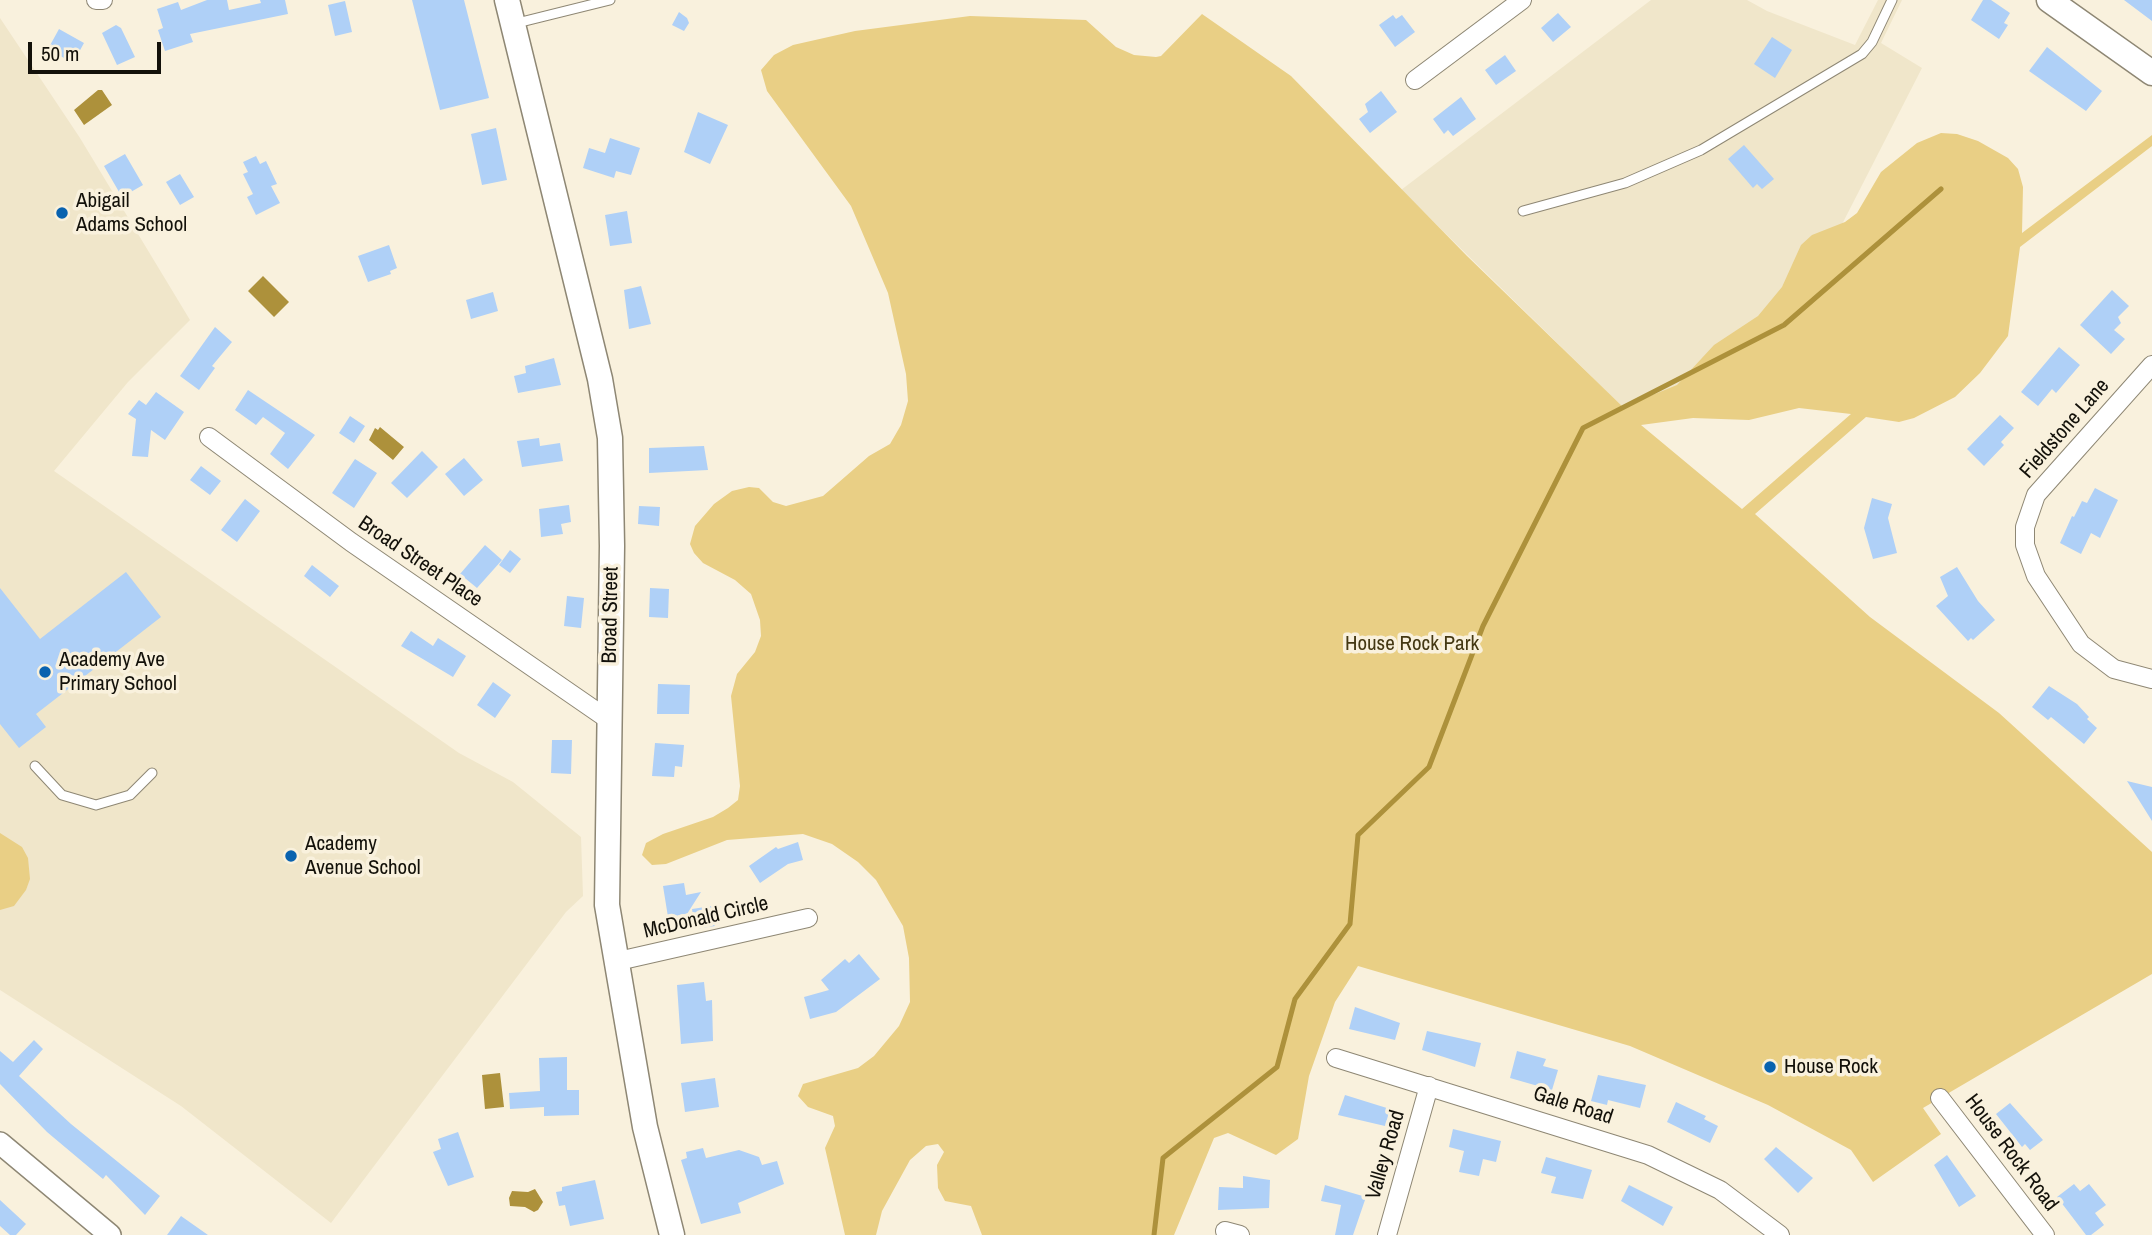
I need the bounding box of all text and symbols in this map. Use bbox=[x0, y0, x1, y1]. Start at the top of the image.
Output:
scale bar bbox=[32, 28, 164, 72]
text: 50 m bbox=[41, 39, 79, 68]
place label: Abigail Adams School bbox=[76, 188, 187, 238]
marker: Abigail Adams School bbox=[54, 205, 70, 221]
street label: Fieldstone Lane bbox=[2015, 374, 2115, 484]
street label: Broad Street Place bbox=[353, 511, 487, 613]
street label: Broad Street bbox=[598, 566, 624, 664]
park label: House Rock Park bbox=[1345, 631, 1479, 657]
place label: Academy Ave Primary School bbox=[59, 647, 177, 697]
marker: Academy Ave Primary School bbox=[37, 664, 53, 680]
place label: Academy Avenue School bbox=[305, 831, 421, 881]
marker: Academy Avenue School bbox=[283, 848, 299, 864]
street label: McDonald Circle bbox=[641, 891, 771, 945]
place label: House Rock bbox=[1784, 1054, 1878, 1080]
marker: House Rock bbox=[1762, 1059, 1778, 1075]
street label: Gale Road bbox=[1530, 1081, 1616, 1131]
street label: House Rock Road bbox=[1959, 1090, 2063, 1216]
street label: Valley Road bbox=[1361, 1108, 1411, 1202]

